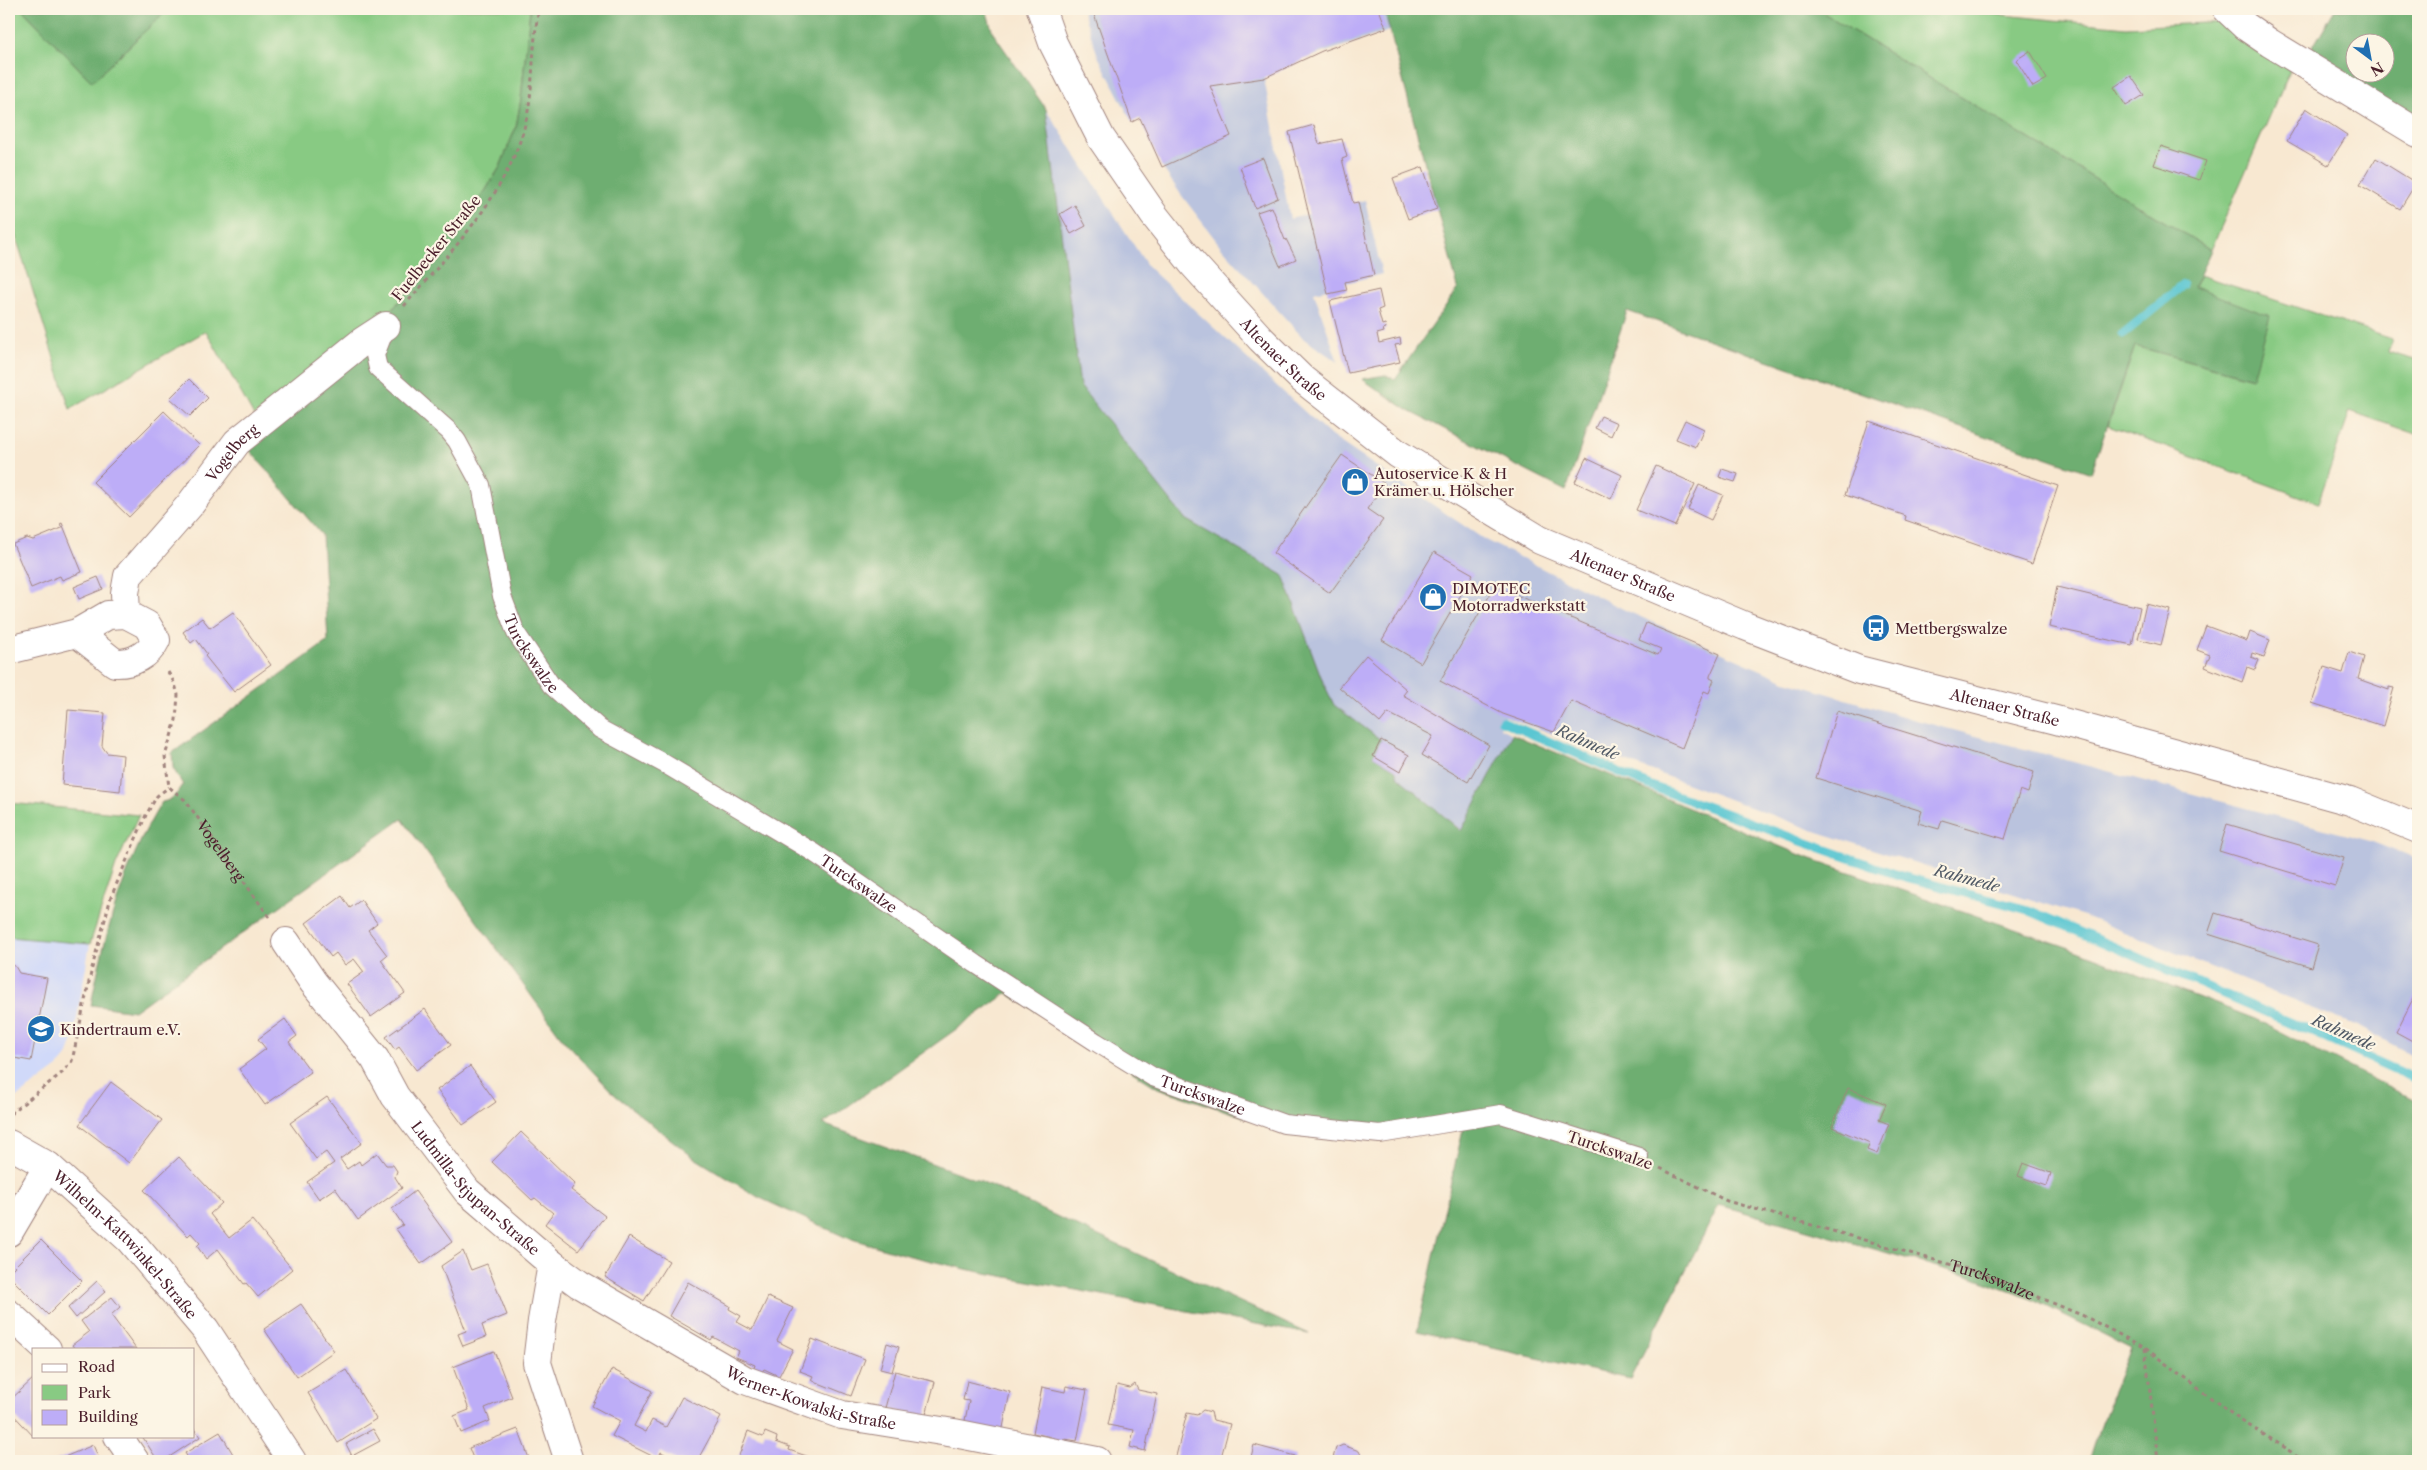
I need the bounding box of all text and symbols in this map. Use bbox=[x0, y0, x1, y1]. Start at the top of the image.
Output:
north arrow bbox=[2344, 32, 2394, 82]
text: N bbox=[2367, 58, 2387, 80]
street label: Fuelbecker Straße bbox=[387, 191, 485, 305]
street label: Altenaer Straße bbox=[1236, 313, 1331, 404]
street label: Vogelberg bbox=[201, 419, 262, 486]
place label: Autoservice K & H Krämer u. Hölscher bbox=[1373, 464, 1515, 500]
shop icon: Autoservice K & H Krämer u. Hölscher bbox=[1340, 467, 1370, 497]
street label: Altenaer Straße bbox=[1567, 544, 1679, 605]
place label: DIMOTEC Motorradwerkstatt bbox=[1452, 579, 1586, 615]
shop icon: DIMOTEC Motorradwerkstatt bbox=[1418, 582, 1448, 612]
street label: Turckswalze bbox=[500, 611, 563, 697]
bus stop icon: Mettbergswalze bbox=[1861, 613, 1891, 643]
place label: Mettbergswalze bbox=[1895, 619, 2007, 638]
street label: Altenaer Straße bbox=[1947, 684, 2062, 730]
water label: Rahmede bbox=[1552, 719, 1624, 765]
street label: Vogelberg bbox=[192, 815, 250, 885]
street label: Turckswalze bbox=[817, 850, 901, 917]
water label: Rahmede bbox=[1930, 859, 2003, 897]
water label: Rahmede bbox=[2308, 1008, 2380, 1055]
school or university icon: Kindertraum e.V. bbox=[26, 1014, 56, 1044]
place label: Kindertraum e.V. bbox=[60, 1020, 181, 1039]
street label: Turckswalze bbox=[1157, 1071, 1248, 1119]
street label: Ludmilla-Stjupan-Straße bbox=[408, 1117, 544, 1259]
street label: Turckswalze bbox=[1565, 1126, 1655, 1174]
street label: Wilhelm-Kattwinkel-Straße bbox=[48, 1165, 202, 1323]
street label: Turckswalze bbox=[1947, 1255, 2037, 1304]
legend bbox=[32, 1348, 195, 1438]
text: Road bbox=[78, 1357, 115, 1376]
street label: Werner-Kowalski-Straße bbox=[722, 1361, 898, 1433]
text: Park bbox=[78, 1383, 112, 1402]
text: Building bbox=[78, 1407, 138, 1426]

